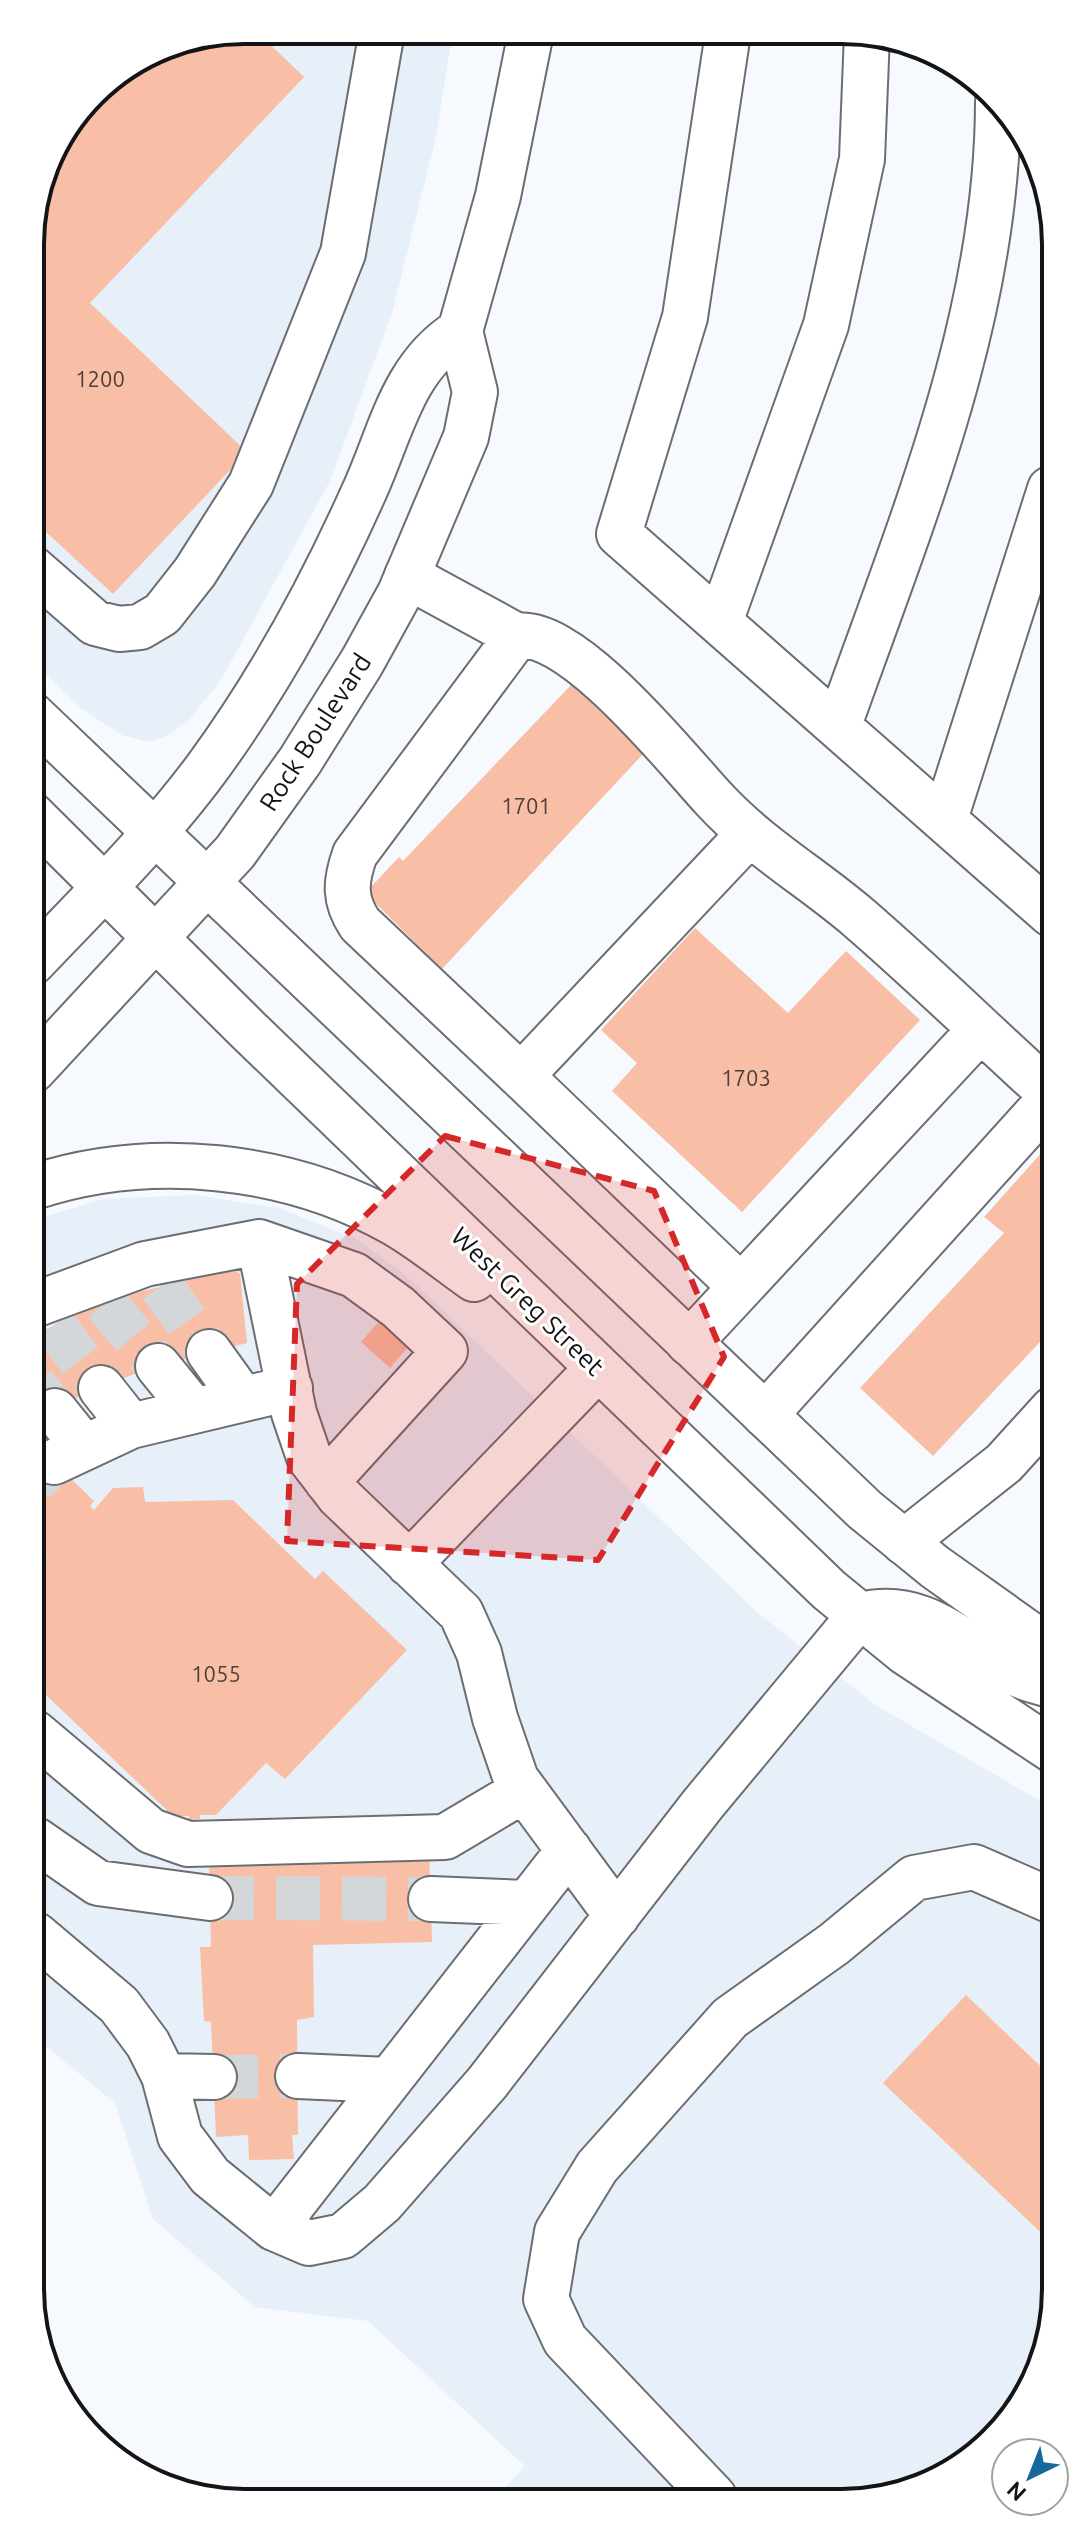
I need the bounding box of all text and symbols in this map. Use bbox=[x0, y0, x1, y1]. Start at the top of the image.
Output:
house number: 1200 bbox=[75, 366, 125, 391]
street label: Rock Boulevard bbox=[253, 648, 377, 816]
house number: 1701 bbox=[501, 793, 551, 818]
house number: 1703 bbox=[721, 1065, 771, 1090]
street label: West Greg Street bbox=[446, 1221, 610, 1381]
house number: 1055 bbox=[191, 1661, 241, 1686]
north arrow bbox=[990, 2437, 1070, 2517]
text: N bbox=[1001, 2477, 1031, 2507]

